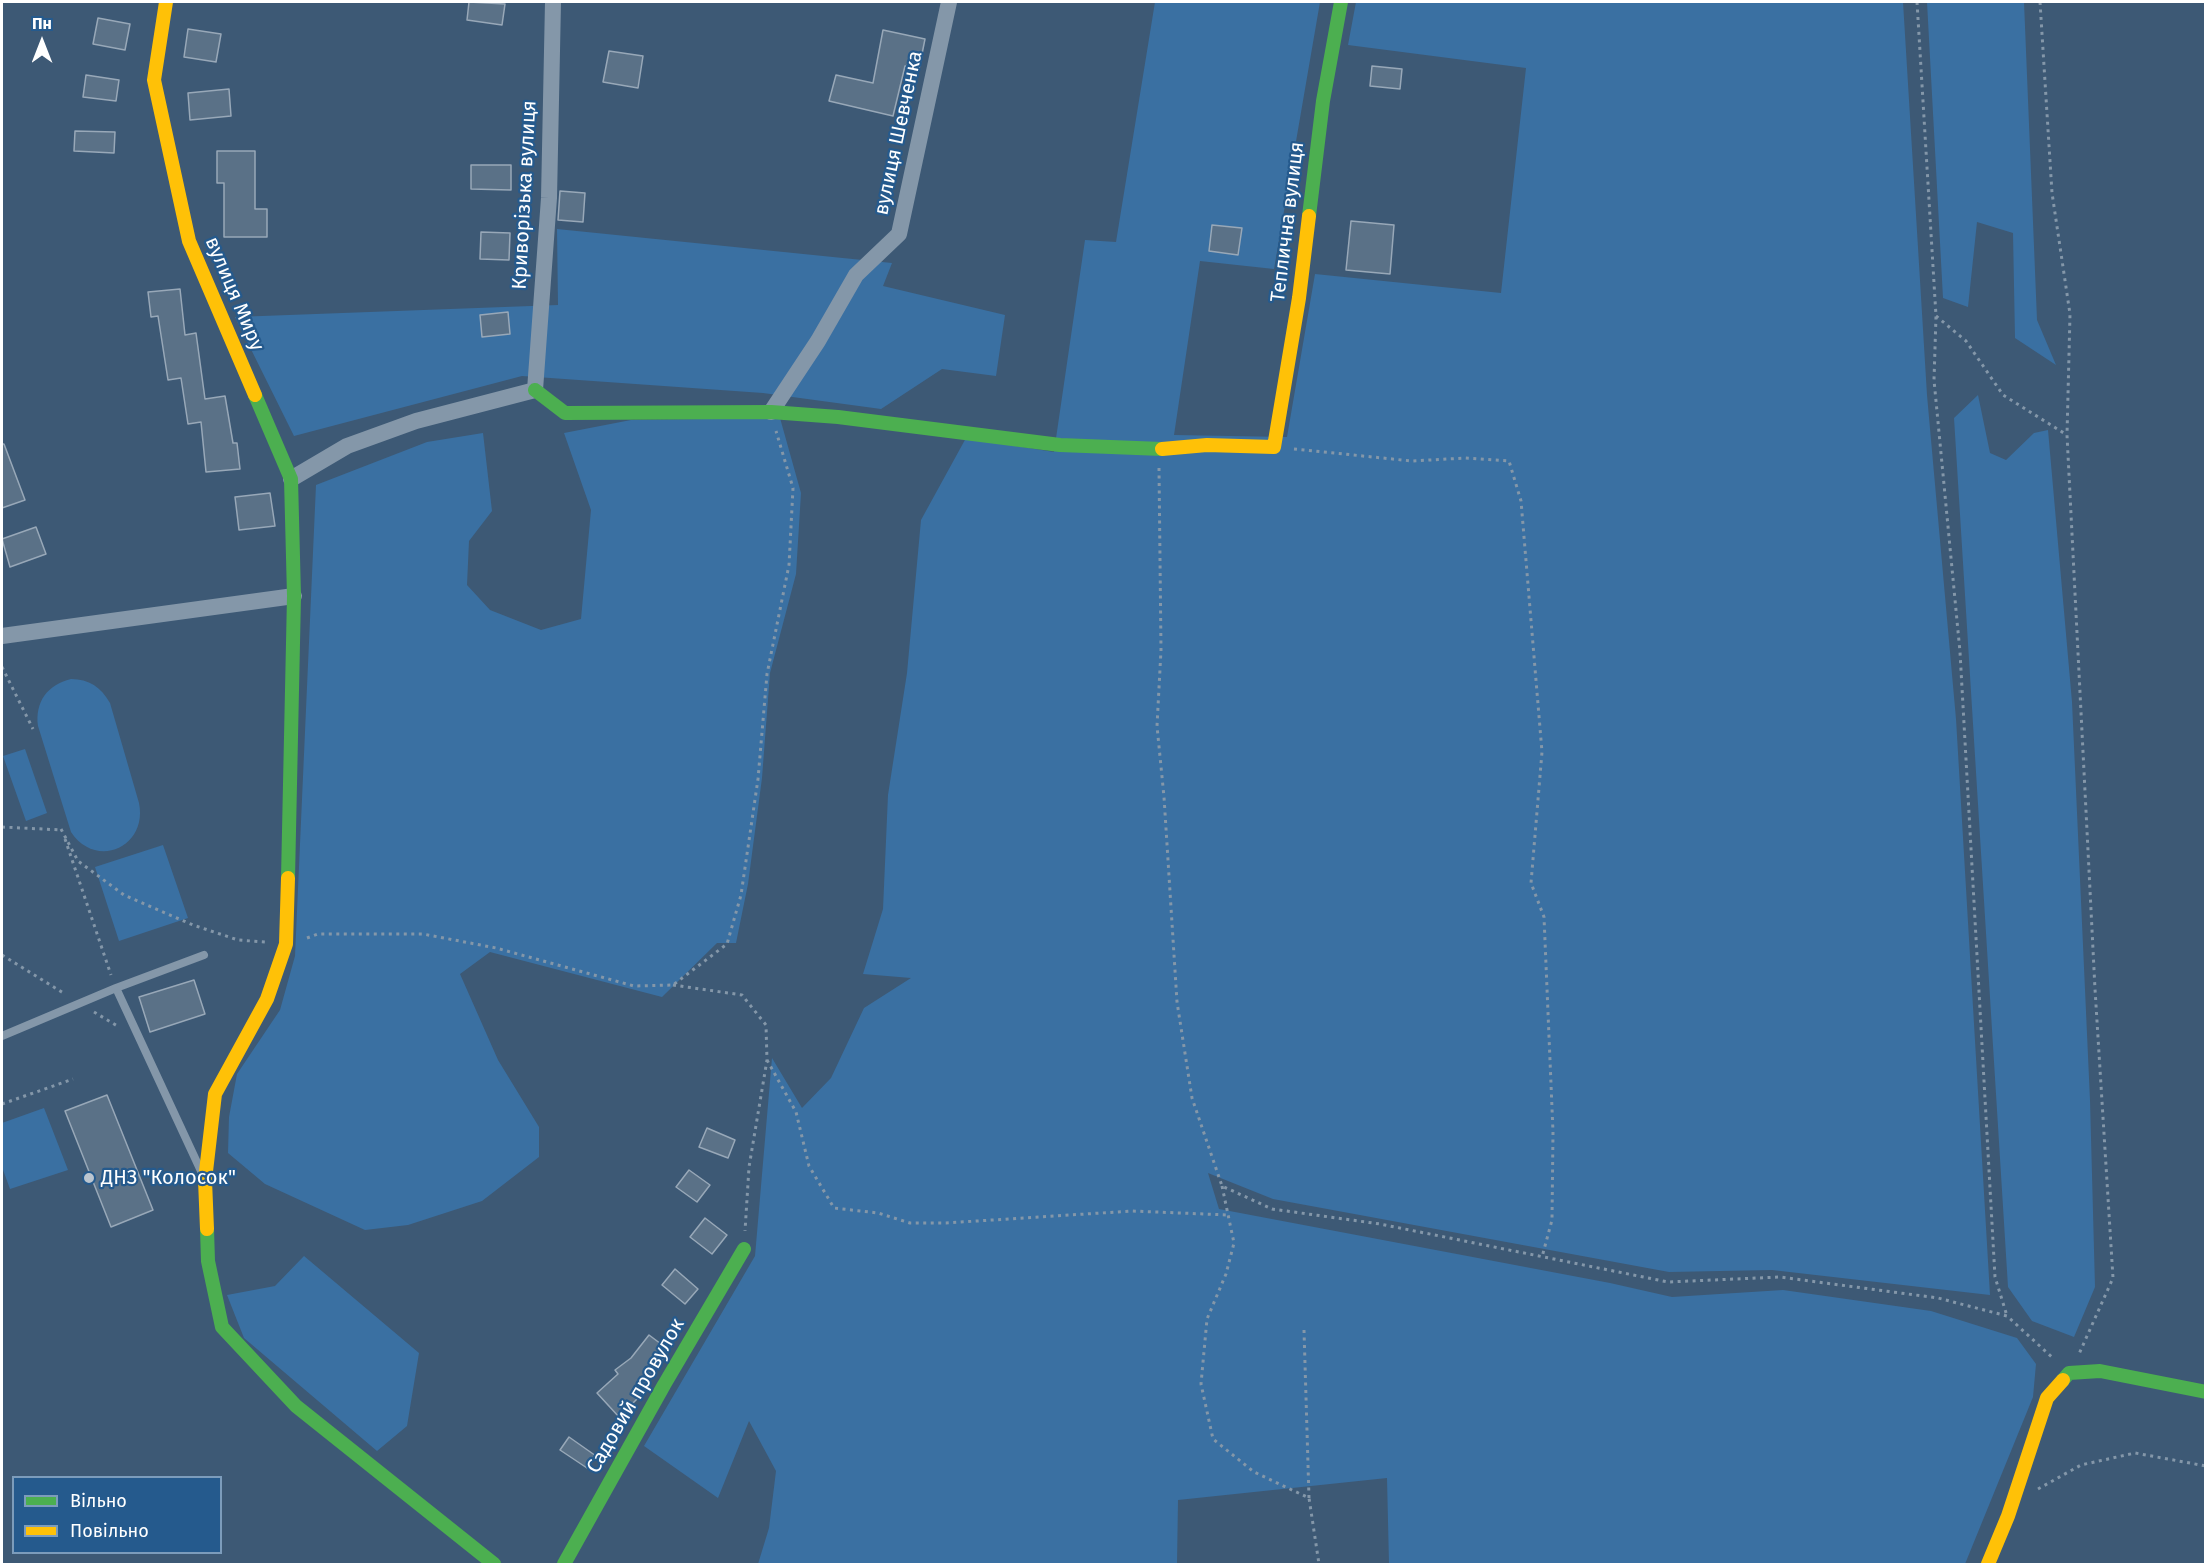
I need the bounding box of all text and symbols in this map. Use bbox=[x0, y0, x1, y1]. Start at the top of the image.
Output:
north arrow bbox=[12, 12, 72, 72]
text: Пн bbox=[32, 14, 52, 33]
street label: вулиця Шевченка bbox=[870, 49, 928, 217]
street label: Криворізька вулиця bbox=[508, 100, 542, 290]
street label: Теплична вулиця bbox=[1266, 140, 1310, 304]
street label: вулиця Миру bbox=[199, 233, 269, 355]
place label: ДНЗ "Колосок" bbox=[101, 1166, 236, 1190]
marker: ДНЗ "Колосок" bbox=[82, 1171, 96, 1185]
street label: Садовий провулок bbox=[582, 1314, 690, 1478]
legend bbox=[12, 1476, 222, 1554]
text: Вільно bbox=[70, 1490, 127, 1512]
text: Повільно bbox=[70, 1520, 149, 1542]

